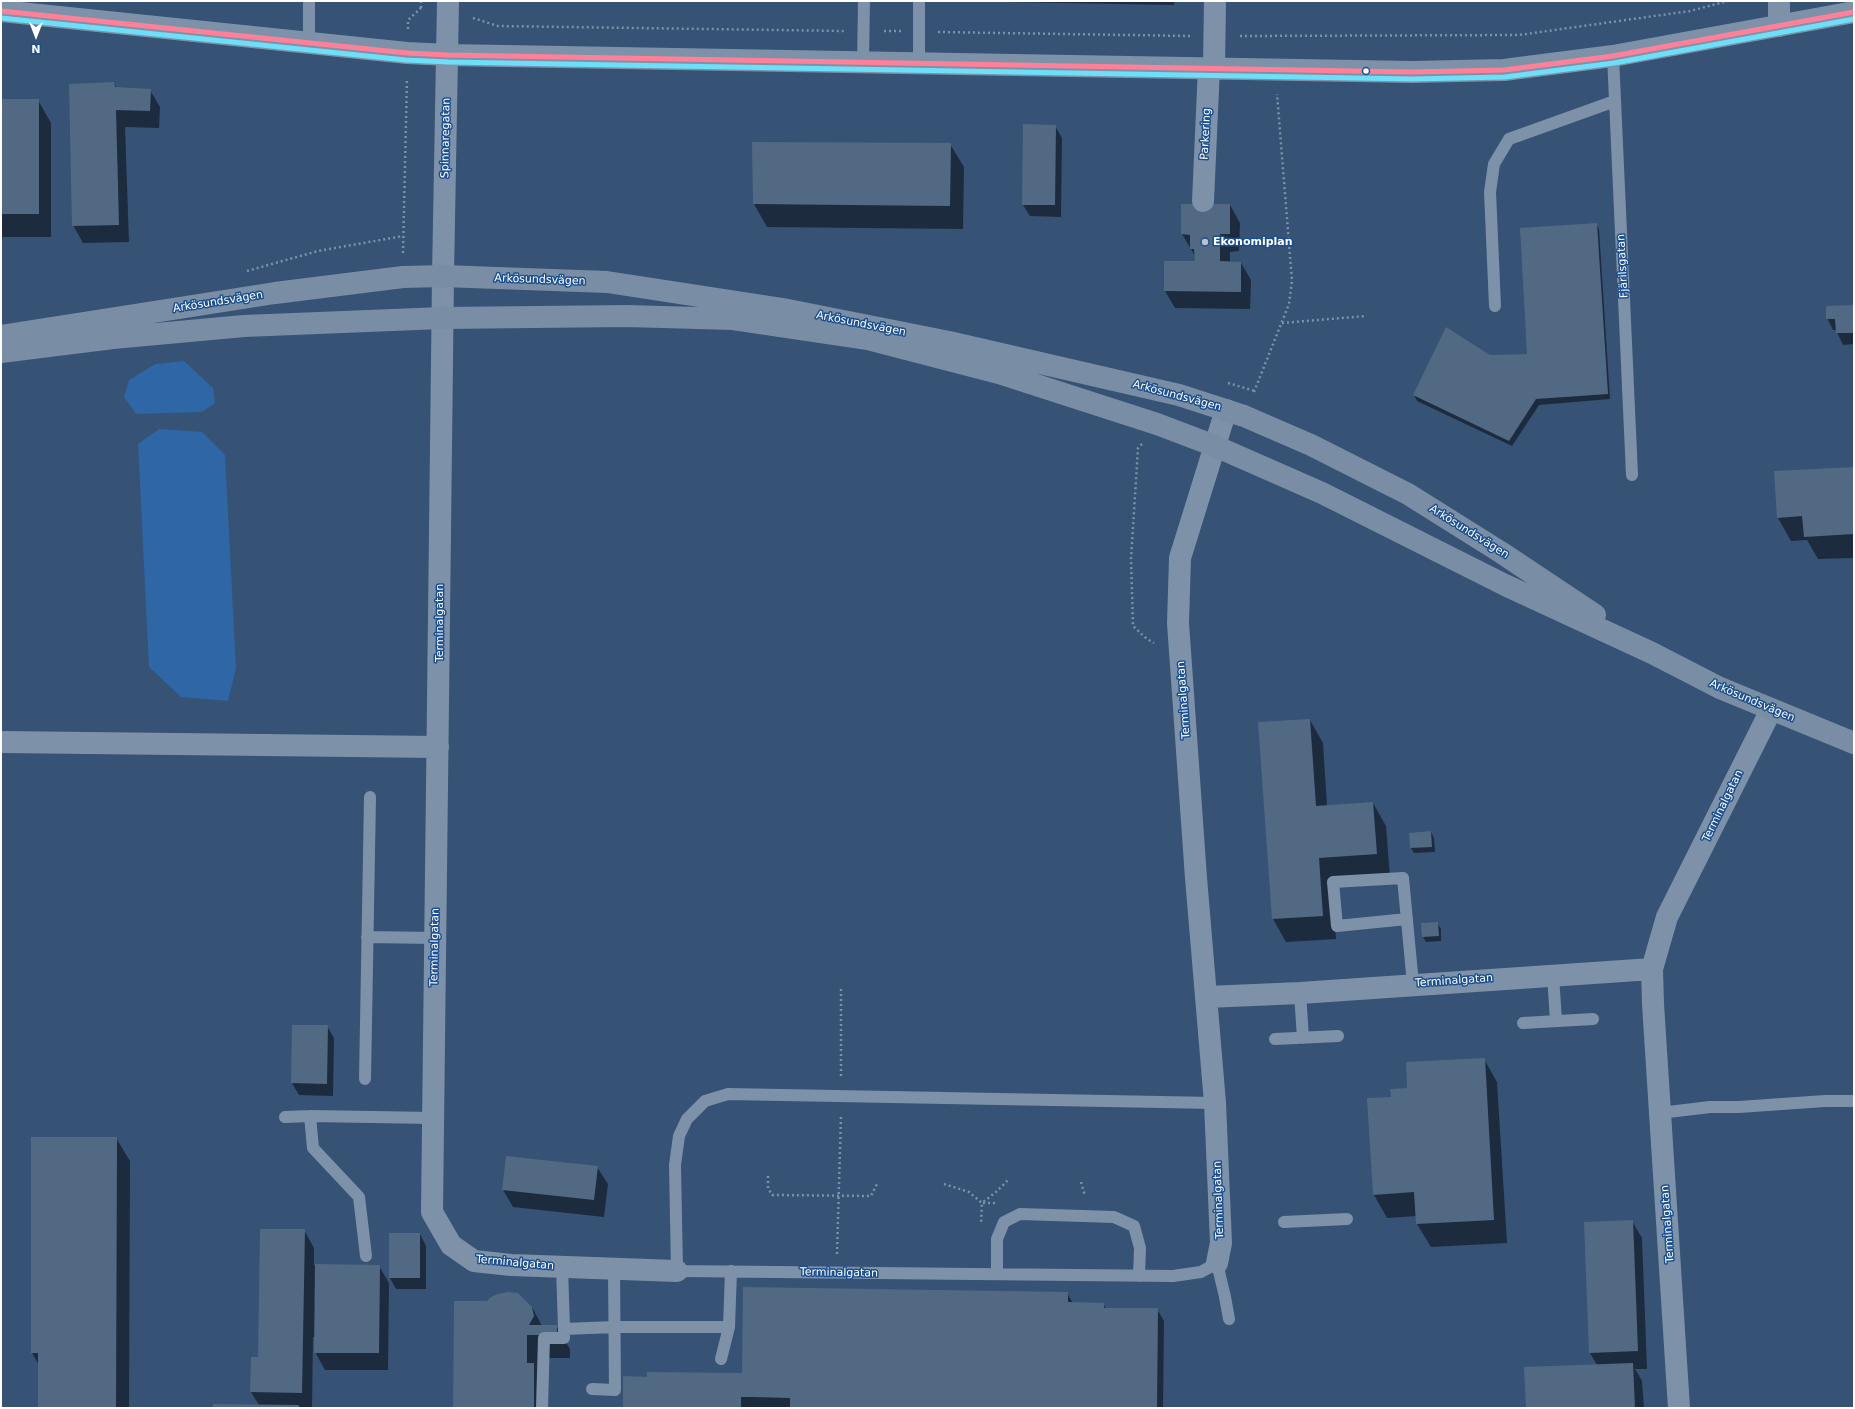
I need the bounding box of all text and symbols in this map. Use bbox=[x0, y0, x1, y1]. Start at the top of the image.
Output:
north arrow bbox=[16, 16, 56, 56]
text: N bbox=[31, 42, 41, 55]
unlabelled marker bbox=[1361, 66, 1371, 76]
street label: Spinnaregatan bbox=[439, 98, 453, 178]
street label: Parkering bbox=[1198, 108, 1214, 160]
street label: Fjärilsgatan bbox=[1615, 234, 1631, 298]
place label: Ekonomiplan bbox=[1213, 235, 1293, 249]
marker: Ekonomiplan bbox=[1200, 237, 1210, 247]
street label: Arkösundsvägen bbox=[494, 272, 586, 288]
street label: Arkösundsvägen bbox=[172, 288, 264, 316]
street label: Arkösundsvägen bbox=[815, 309, 907, 339]
street label: Arkösundsvägen bbox=[1131, 378, 1223, 414]
street label: Arkösundsvägen bbox=[1427, 502, 1511, 562]
street label: Terminalgatan bbox=[433, 584, 447, 662]
street label: Terminalgatan bbox=[1175, 661, 1193, 739]
street label: Arkösundsvägen bbox=[1707, 677, 1797, 725]
street label: Terminalgatan bbox=[1700, 768, 1746, 844]
street label: Terminalgatan bbox=[428, 908, 442, 986]
street label: Terminalgatan bbox=[1415, 972, 1493, 990]
street label: Terminalgatan bbox=[1211, 1161, 1227, 1239]
street label: Terminalgatan bbox=[1659, 1185, 1677, 1263]
street label: Terminalgatan bbox=[475, 1253, 555, 1273]
street label: Terminalgatan bbox=[800, 1266, 878, 1280]

